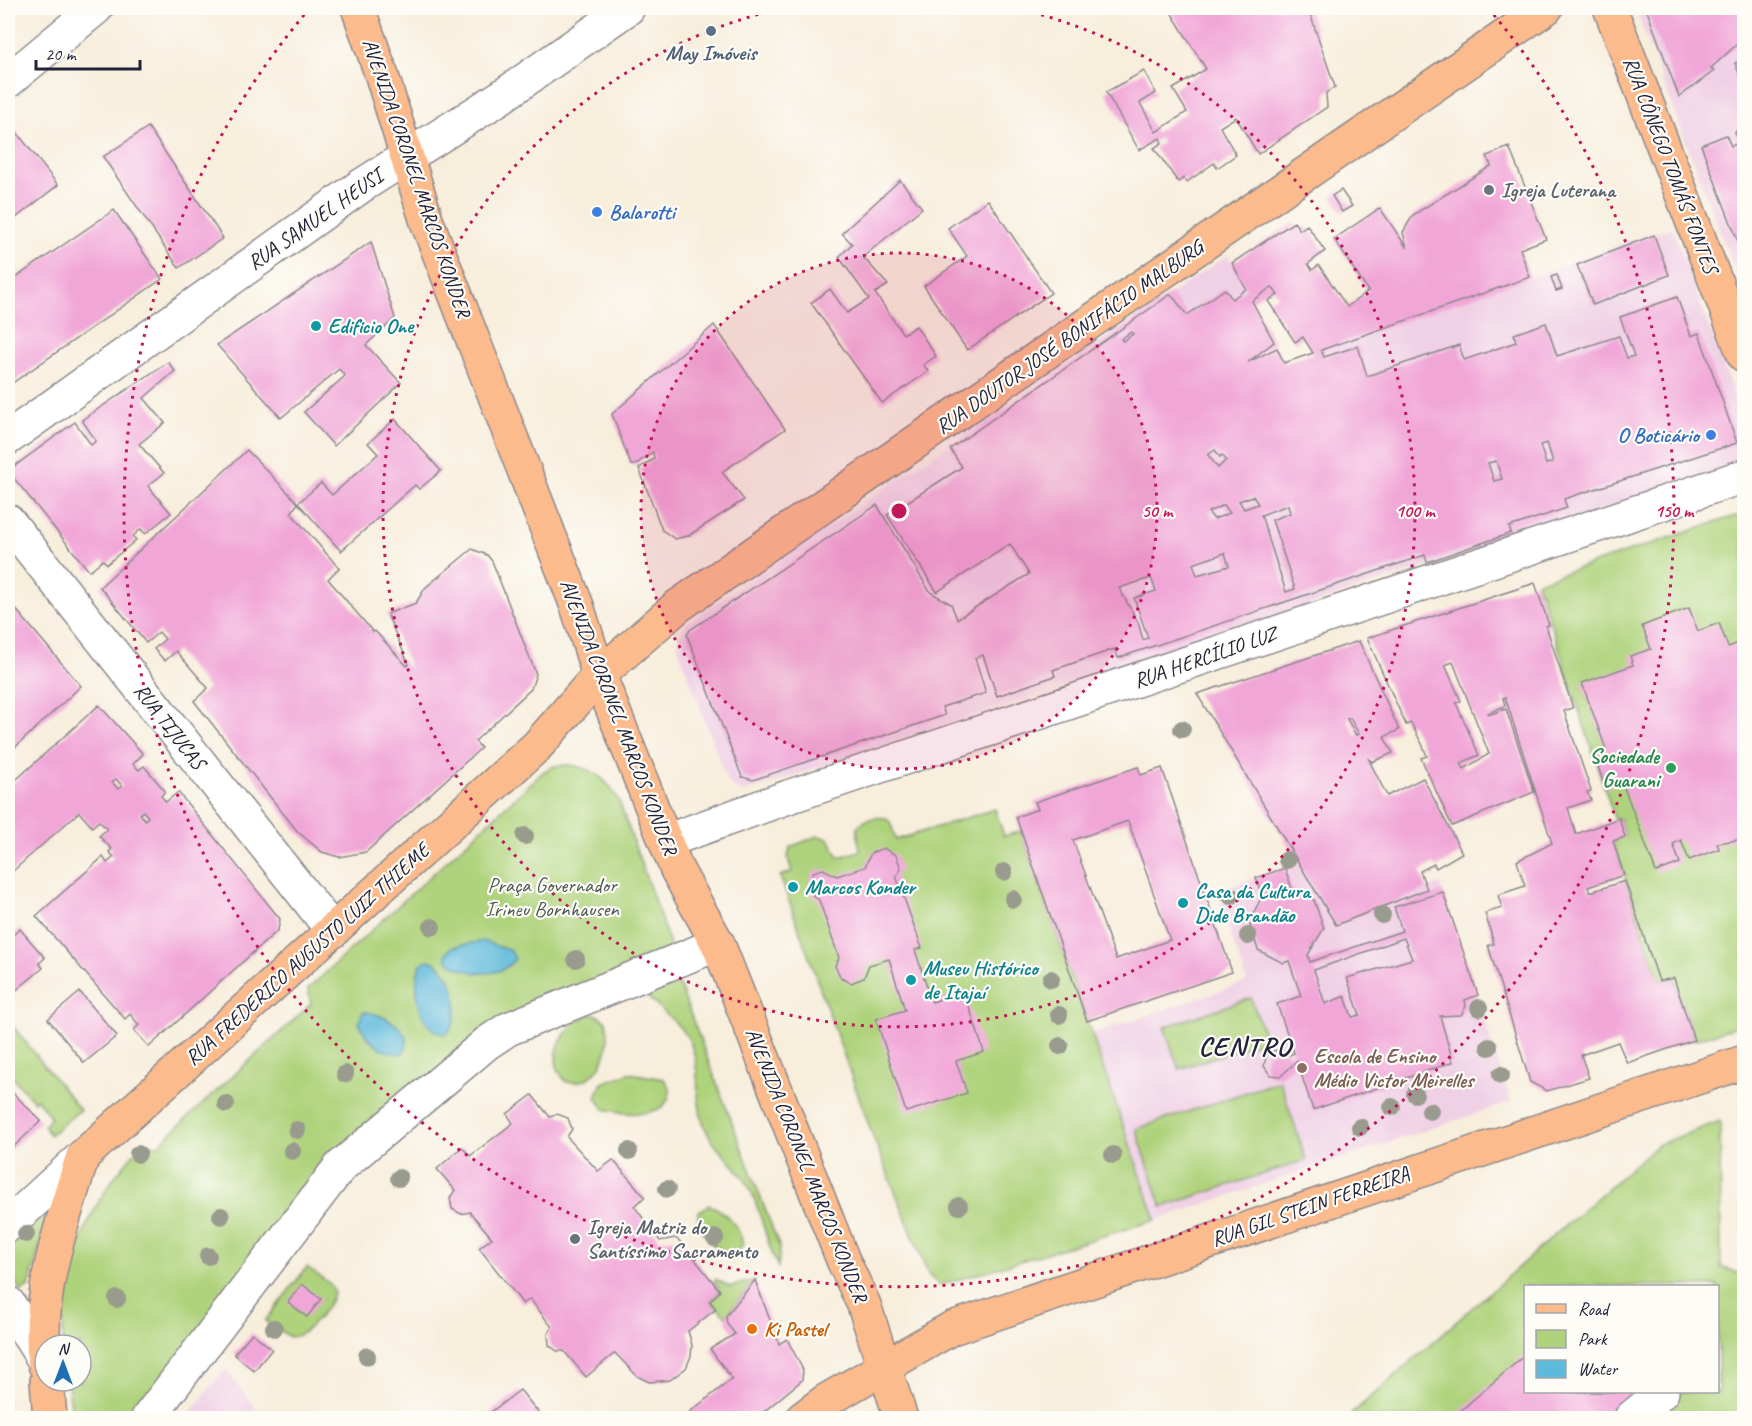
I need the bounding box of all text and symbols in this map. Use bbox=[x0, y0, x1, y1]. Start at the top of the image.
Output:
marker: May Imóveis bbox=[704, 24, 718, 38]
scale bar bbox=[36, 33, 140, 71]
street label: AVENIDA CORONEL MARCOS KONDER bbox=[357, 35, 478, 322]
place label: May Imóveis bbox=[666, 40, 759, 66]
text: 20 m bbox=[45, 43, 78, 65]
street label: RUA CÔNEGO TOMÁS FONTES bbox=[1618, 53, 1725, 280]
street label: RUA SAMUEL HEUSI bbox=[242, 160, 391, 275]
place label: Igreja Luterana bbox=[1501, 177, 1617, 203]
marker: Igreja Luterana bbox=[1482, 183, 1496, 197]
place label: Balarotti bbox=[609, 199, 678, 225]
marker: Balarotti bbox=[590, 205, 604, 219]
street label: RUA DOUTOR JOSÉ BONIFÁCIO MALBURG bbox=[930, 232, 1211, 440]
place label: Edificio One bbox=[328, 313, 415, 339]
marker: Edificio One bbox=[309, 319, 323, 333]
place label: O Boticário bbox=[1618, 422, 1701, 448]
marker: O Boticário bbox=[1704, 428, 1718, 442]
text: 50 m bbox=[1142, 500, 1174, 522]
text: 100 m bbox=[1396, 500, 1436, 522]
text: 150 m bbox=[1655, 500, 1695, 522]
centre of rings bbox=[889, 501, 909, 521]
street label: AVENIDA CORONEL MARCOS KONDER bbox=[554, 575, 684, 860]
street label: RUA HERCÍLIO LUZ bbox=[1130, 619, 1283, 694]
street label: RUA TIJUCAS bbox=[128, 678, 213, 776]
place label: Sociedade Guarani bbox=[1589, 743, 1662, 793]
marker: Sociedade Guarani bbox=[1664, 761, 1678, 775]
street label: RUA FREDERICO AUGUSTO LUIZ THIEME bbox=[179, 836, 436, 1071]
park label: Praça Governador Irineu Bornhausen bbox=[485, 872, 619, 922]
place label: Marcos Konder bbox=[805, 874, 917, 900]
place label: Casa da Cultura Dide Brandão bbox=[1195, 878, 1312, 928]
marker: Marcos Konder bbox=[786, 880, 800, 894]
marker: Casa da Cultura Dide Brandão bbox=[1176, 896, 1190, 910]
place label: Museu Histórico de Itajaí bbox=[923, 955, 1040, 1005]
marker: Museu Histórico de Itajaí bbox=[904, 973, 918, 987]
street label: AVENIDA CORONEL MARCOS KONDER bbox=[740, 1024, 875, 1307]
district label: CENTRO bbox=[1198, 1029, 1293, 1063]
place label: Escola de Ensino Médio Victor Meirelles bbox=[1314, 1043, 1476, 1093]
marker: Escola de Ensino Médio Victor Meirelles bbox=[1295, 1061, 1309, 1075]
street label: RUA GIL STEIN FERREIRA bbox=[1208, 1160, 1413, 1252]
place label: Igreja Matriz do Santíssimo Sacramento bbox=[587, 1214, 759, 1264]
marker: Igreja Matriz do Santíssimo Sacramento bbox=[568, 1232, 582, 1246]
legend bbox=[1524, 1285, 1719, 1393]
text: Road bbox=[1578, 1298, 1611, 1320]
place label: Ki Pastel bbox=[764, 1316, 831, 1342]
marker: Ki Pastel bbox=[745, 1322, 759, 1336]
text: Park bbox=[1578, 1328, 1608, 1350]
north arrow bbox=[33, 1333, 93, 1393]
text: N bbox=[58, 1339, 71, 1359]
text: Water bbox=[1578, 1358, 1619, 1380]

